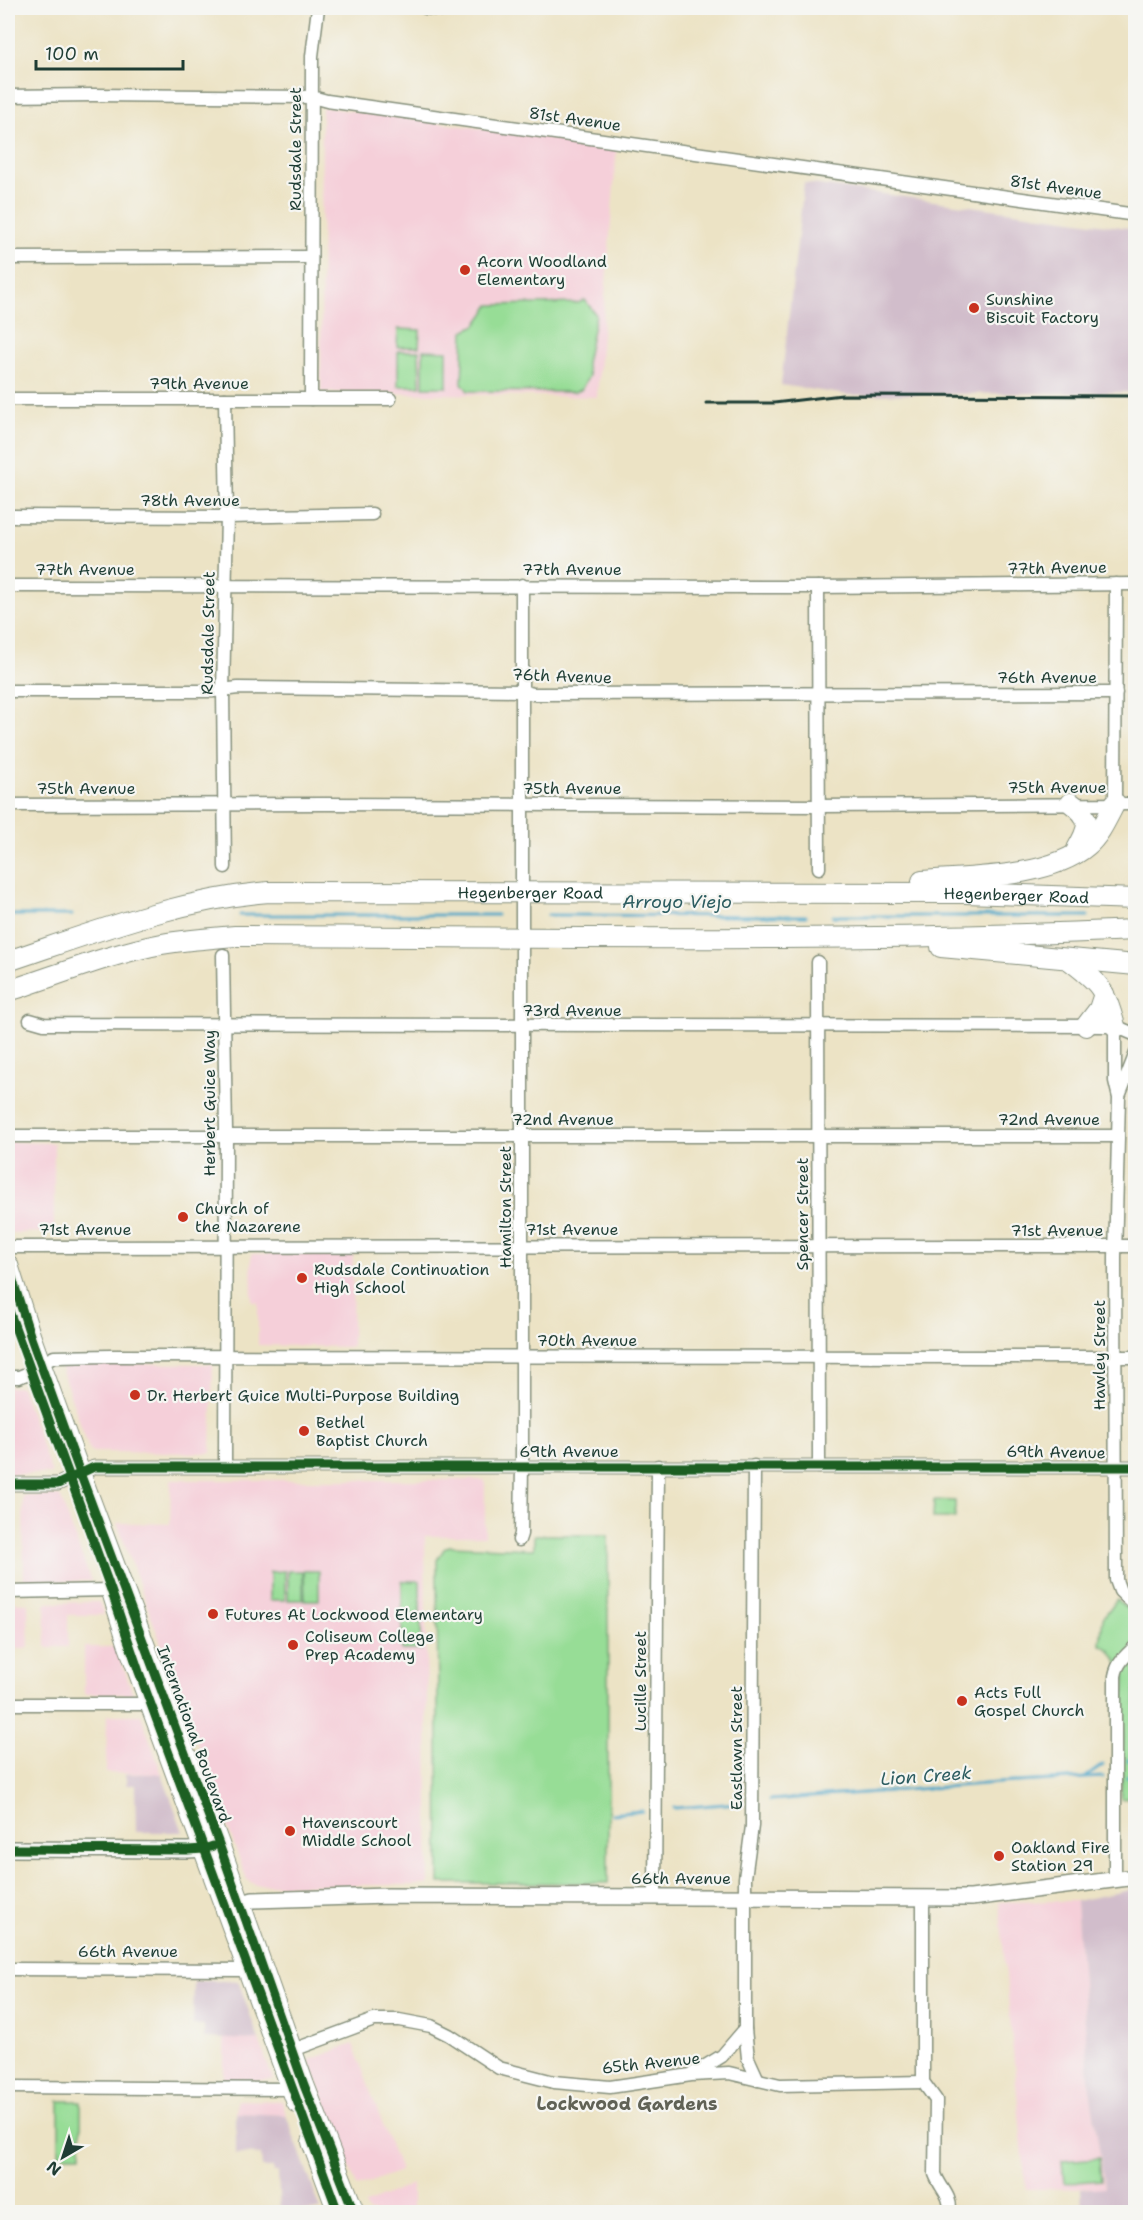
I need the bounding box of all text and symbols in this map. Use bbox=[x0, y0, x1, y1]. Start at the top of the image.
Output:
scale bar bbox=[36, 33, 183, 71]
text: 100 m bbox=[45, 42, 99, 66]
street label: Rudsdale Street bbox=[285, 87, 306, 211]
street label: 81st Avenue bbox=[527, 102, 623, 136]
street label: 81st Avenue bbox=[1008, 170, 1104, 204]
place label: Acorn Woodland Elementary bbox=[477, 251, 607, 290]
marker: Acorn Woodland Elementary bbox=[458, 263, 472, 277]
place label: Sunshine Biscuit Factory bbox=[986, 289, 1099, 328]
marker: Sunshine Biscuit Factory bbox=[967, 301, 981, 315]
street label: 79th Avenue bbox=[149, 373, 249, 394]
street label: 78th Avenue bbox=[140, 490, 240, 511]
street label: 77th Avenue bbox=[1007, 557, 1107, 579]
street label: 77th Avenue bbox=[35, 559, 135, 580]
street label: 77th Avenue bbox=[522, 559, 622, 580]
street label: Rudsdale Street bbox=[196, 571, 220, 695]
street label: 76th Avenue bbox=[512, 664, 612, 688]
street label: 76th Avenue bbox=[997, 667, 1097, 688]
street label: 75th Avenue bbox=[1007, 777, 1107, 798]
street label: 75th Avenue bbox=[36, 778, 136, 799]
street label: 75th Avenue bbox=[522, 778, 622, 799]
street label: Hegenberger Road bbox=[458, 882, 603, 903]
street label: Hegenberger Road bbox=[944, 882, 1089, 908]
water label: Arroyo Viejo bbox=[622, 890, 732, 914]
street label: 73rd Avenue bbox=[522, 1000, 622, 1021]
street label: Herbert Guice Way bbox=[199, 1030, 220, 1176]
street label: 72nd Avenue bbox=[512, 1109, 614, 1130]
street label: 72nd Avenue bbox=[998, 1109, 1100, 1130]
street label: Hamilton Street bbox=[495, 1146, 516, 1268]
street label: Spencer Street bbox=[792, 1158, 813, 1270]
place label: Church of the Nazarene bbox=[195, 1198, 301, 1237]
marker: Church of the Nazarene bbox=[176, 1210, 190, 1224]
street label: 71st Avenue bbox=[39, 1219, 131, 1240]
street label: 71st Avenue bbox=[526, 1219, 618, 1240]
street label: 71st Avenue bbox=[1011, 1220, 1103, 1241]
place label: Rudsdale Continuation High School bbox=[314, 1259, 490, 1298]
marker: Rudsdale Continuation High School bbox=[295, 1271, 309, 1285]
street label: Hawley Street bbox=[1089, 1300, 1110, 1410]
street label: 70th Avenue bbox=[537, 1330, 637, 1351]
place label: Dr. Herbert Guice Multi-Purpose Building bbox=[147, 1385, 460, 1406]
marker: Dr. Herbert Guice Multi-Purpose Building bbox=[128, 1388, 142, 1402]
place label: Bethel Baptist Church bbox=[316, 1412, 428, 1451]
marker: Bethel Baptist Church bbox=[297, 1424, 311, 1438]
street label: 69th Avenue bbox=[519, 1441, 619, 1462]
street label: 69th Avenue bbox=[1006, 1441, 1106, 1463]
place label: Futures At Lockwood Elementary bbox=[225, 1604, 483, 1625]
marker: Futures At Lockwood Elementary bbox=[206, 1607, 220, 1621]
place label: Coliseum College Prep Academy bbox=[305, 1626, 434, 1665]
street label: Lucille Street bbox=[630, 1631, 651, 1731]
marker: Coliseum College Prep Academy bbox=[286, 1638, 300, 1652]
street label: International Boulevard bbox=[152, 1642, 236, 1826]
place label: Acts Full Gospel Church bbox=[974, 1682, 1084, 1721]
street label: Eastlawn Street bbox=[726, 1686, 747, 1810]
marker: Acts Full Gospel Church bbox=[955, 1694, 969, 1708]
water label: Lion Creek bbox=[880, 1761, 973, 1791]
place label: Havenscourt Middle School bbox=[302, 1812, 412, 1851]
marker: Havenscourt Middle School bbox=[283, 1824, 297, 1838]
place label: Oakland Fire Station 29 bbox=[1011, 1837, 1110, 1876]
marker: Oakland Fire Station 29 bbox=[992, 1849, 1006, 1863]
street label: 66th Avenue bbox=[631, 1868, 731, 1889]
street label: 66th Avenue bbox=[78, 1941, 178, 1962]
street label: 65th Avenue bbox=[601, 2047, 701, 2079]
district label: Lockwood Gardens bbox=[536, 2092, 718, 2116]
north arrow bbox=[33, 2127, 93, 2187]
text: N bbox=[42, 2156, 65, 2180]

